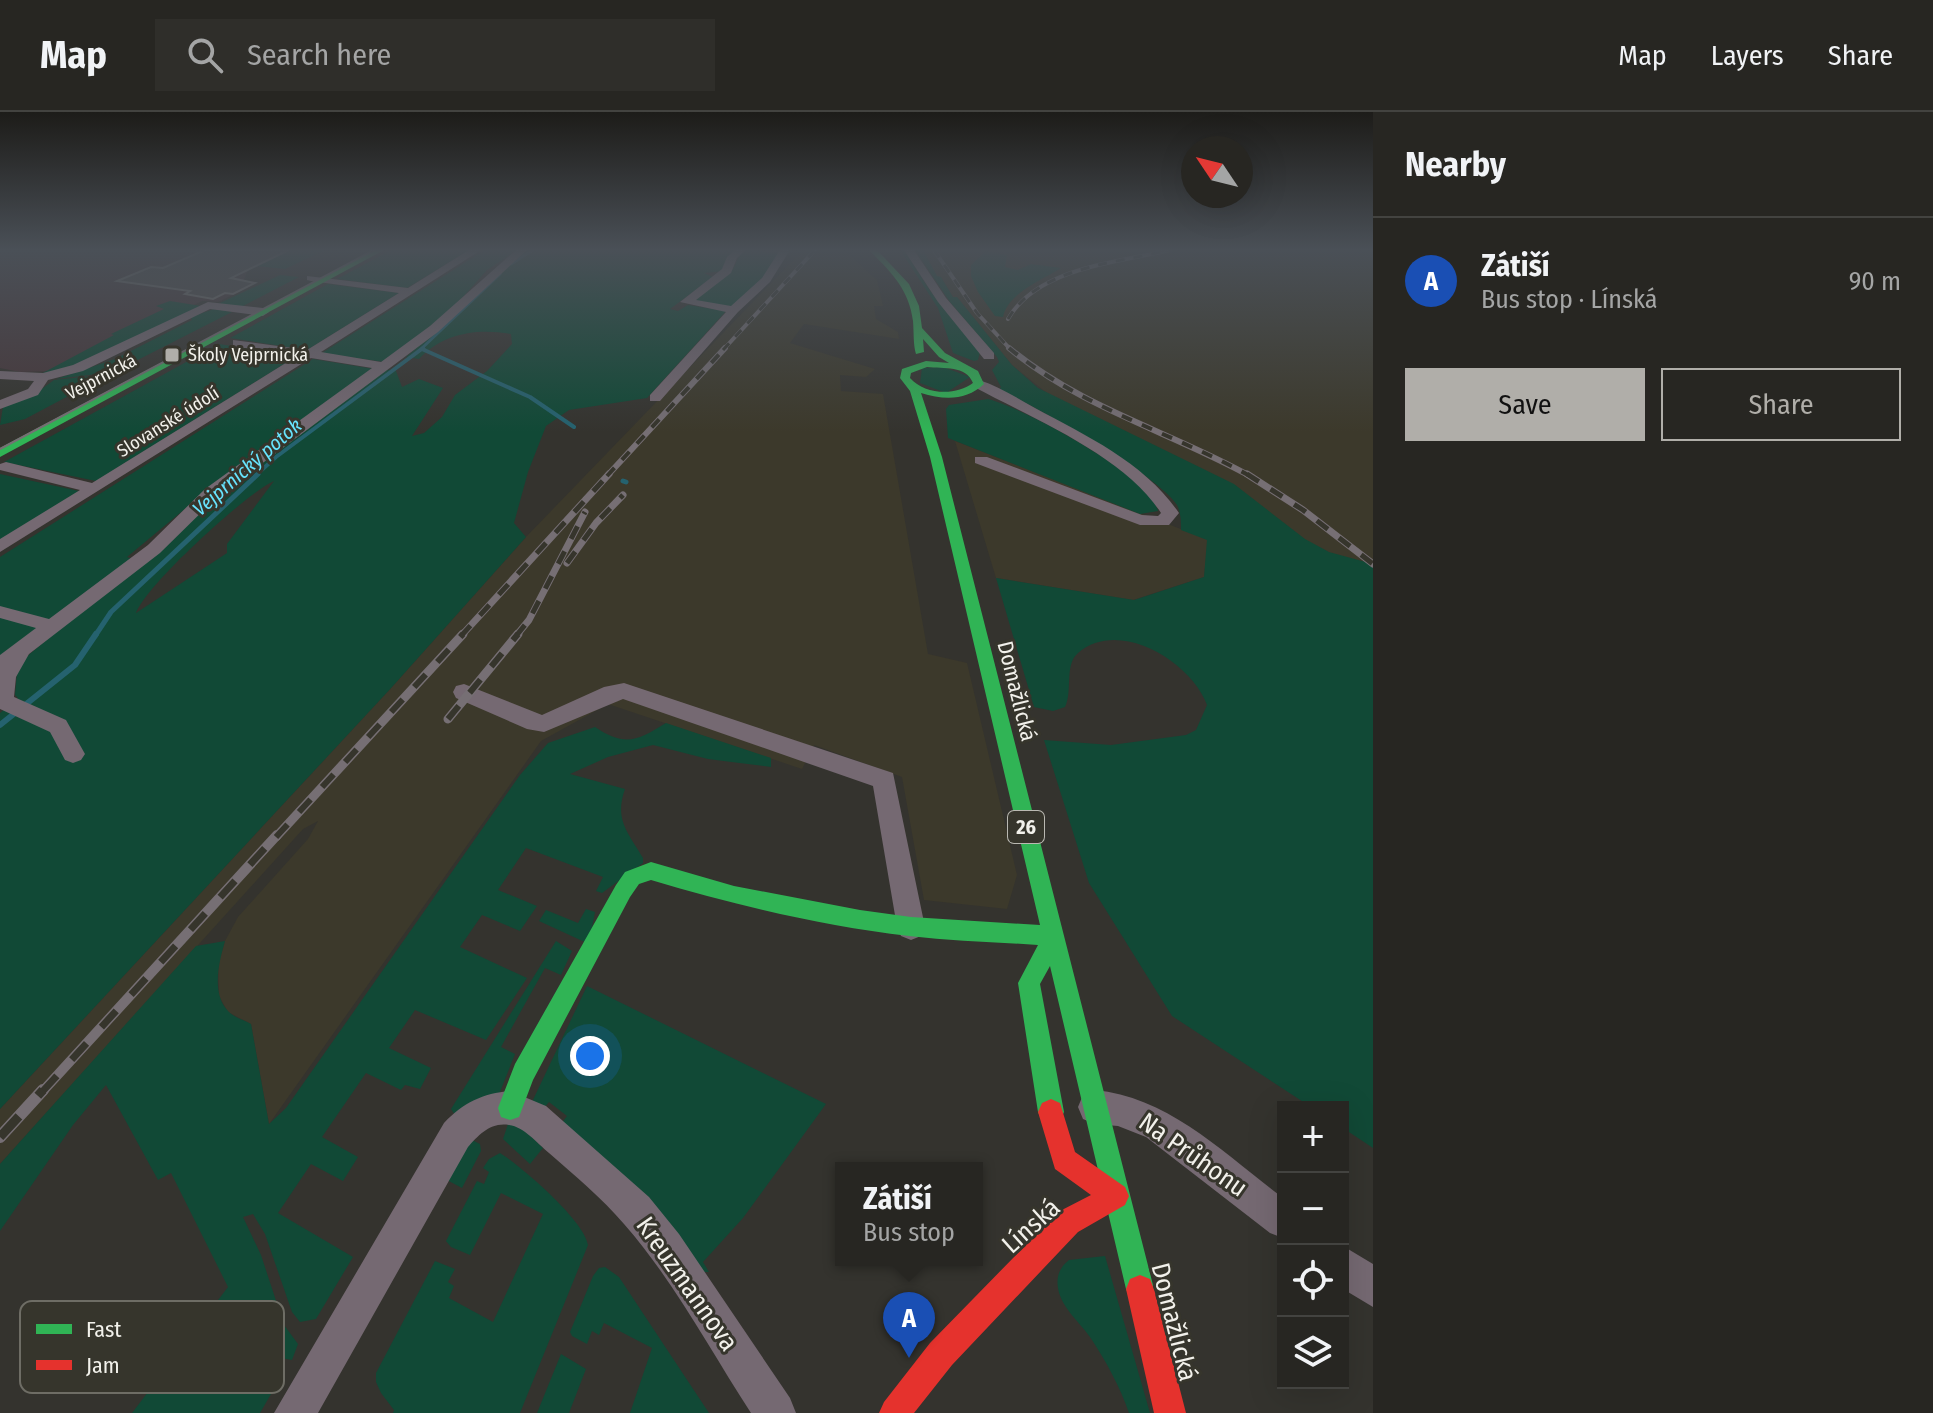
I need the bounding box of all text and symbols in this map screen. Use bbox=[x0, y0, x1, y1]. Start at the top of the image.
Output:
search box bbox=[155, 19, 715, 91]
text: Map bbox=[40, 32, 107, 78]
icon: search bbox=[183, 33, 227, 77]
text: Search here bbox=[247, 37, 391, 73]
text: Map bbox=[1618, 39, 1667, 72]
text: Layers bbox=[1711, 39, 1784, 72]
text: Share bbox=[1828, 39, 1893, 72]
north arrow bbox=[1181, 136, 1253, 208]
text: Nearby bbox=[1405, 144, 1506, 185]
text: Zátiší bbox=[1481, 248, 1550, 284]
text: A bbox=[1424, 266, 1438, 297]
text: 90 m bbox=[1849, 266, 1901, 297]
text: Bus stop · Línská bbox=[1481, 284, 1658, 315]
place label: Školy Vejprnická bbox=[188, 344, 308, 366]
marker: Školy Vejprnická bbox=[163, 346, 181, 364]
street label: Vejprnická bbox=[62, 349, 140, 405]
button: Save bbox=[1405, 368, 1645, 441]
button: Share bbox=[1661, 368, 1901, 441]
street label: Slovanské údolí bbox=[113, 382, 223, 462]
water label: Vejprnický potok bbox=[188, 413, 306, 521]
street label: Domažlická bbox=[992, 638, 1042, 744]
road number: 26 bbox=[1008, 811, 1044, 843]
your location bbox=[570, 1036, 610, 1076]
map controls bbox=[1277, 1101, 1349, 1389]
button: + bbox=[1277, 1101, 1349, 1173]
street label: Na Průhonu bbox=[1133, 1106, 1253, 1204]
popup bbox=[835, 1162, 983, 1266]
button: − bbox=[1277, 1173, 1349, 1245]
text: Zátiší bbox=[863, 1181, 932, 1217]
street label: Línská bbox=[996, 1192, 1066, 1260]
street label: Kreuzmannova bbox=[629, 1211, 745, 1357]
text: Bus stop bbox=[863, 1217, 955, 1248]
button: locate bbox=[1277, 1245, 1349, 1317]
street label: Domažlická bbox=[1144, 1260, 1204, 1384]
pin: A bbox=[883, 1292, 935, 1358]
legend bbox=[20, 1301, 284, 1393]
text: Fast bbox=[86, 1316, 122, 1343]
button: layers bbox=[1277, 1317, 1349, 1389]
text: Jam bbox=[86, 1352, 120, 1379]

